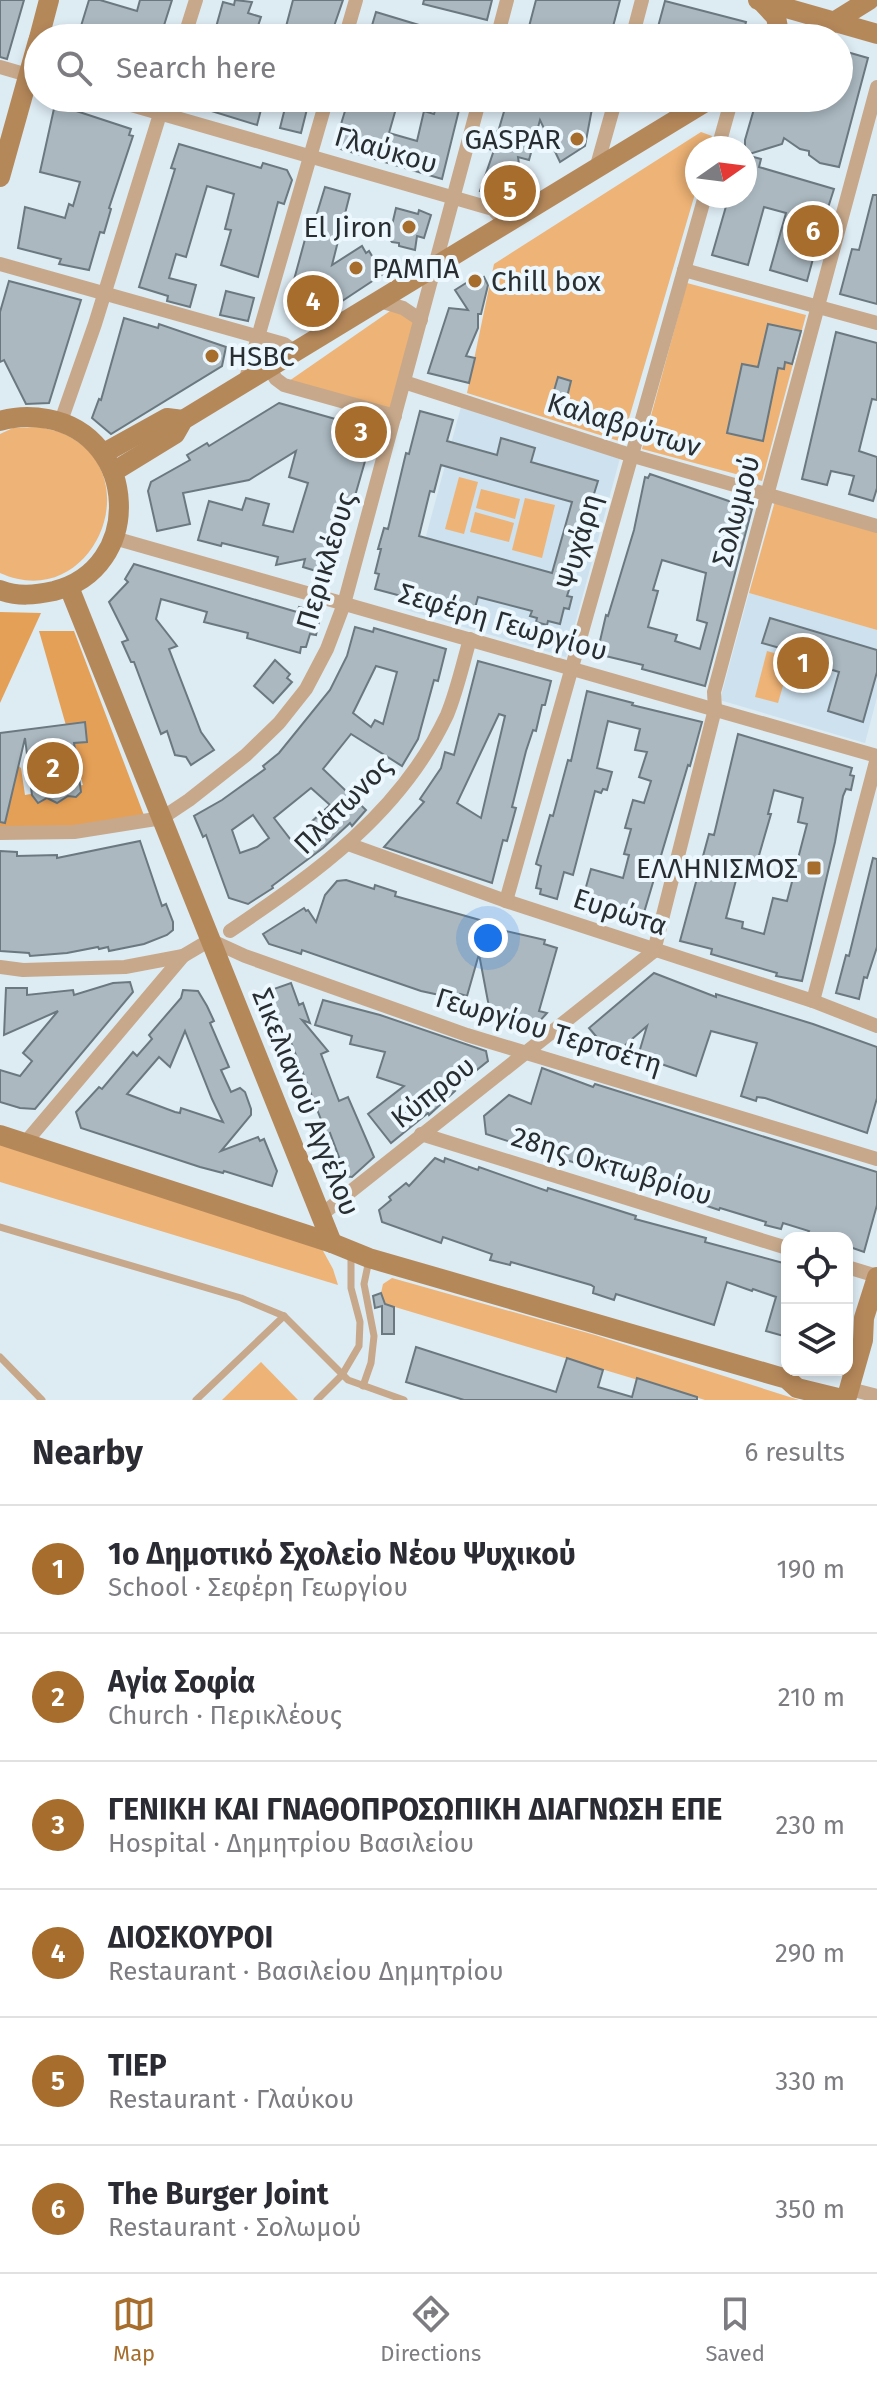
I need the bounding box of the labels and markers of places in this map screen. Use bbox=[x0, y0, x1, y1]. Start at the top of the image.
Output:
place label: GASPAR bbox=[464, 123, 561, 156]
marker: GASPAR bbox=[568, 130, 586, 148]
pin: 5 bbox=[484, 161, 536, 221]
pin: 6 bbox=[787, 201, 839, 261]
place label: El Jiron bbox=[303, 211, 393, 244]
marker: El Jiron bbox=[400, 218, 418, 236]
place label: ΡΑΜΠΑ bbox=[372, 252, 459, 285]
marker: ΡΑΜΠΑ bbox=[347, 259, 365, 277]
place label: Chill box bbox=[491, 265, 601, 298]
pin: 4 bbox=[287, 271, 339, 331]
marker: Chill box bbox=[466, 272, 484, 290]
place label: HSBC bbox=[228, 340, 295, 373]
marker: HSBC bbox=[203, 347, 221, 365]
pin: 3 bbox=[335, 402, 387, 462]
pin: 1 bbox=[777, 633, 829, 693]
pin: 2 bbox=[27, 738, 79, 798]
place label: ΕΛΛΗΝΙΣΜΟΣ bbox=[636, 852, 798, 885]
marker: ΕΛΛΗΝΙΣΜΟΣ bbox=[805, 859, 823, 877]

